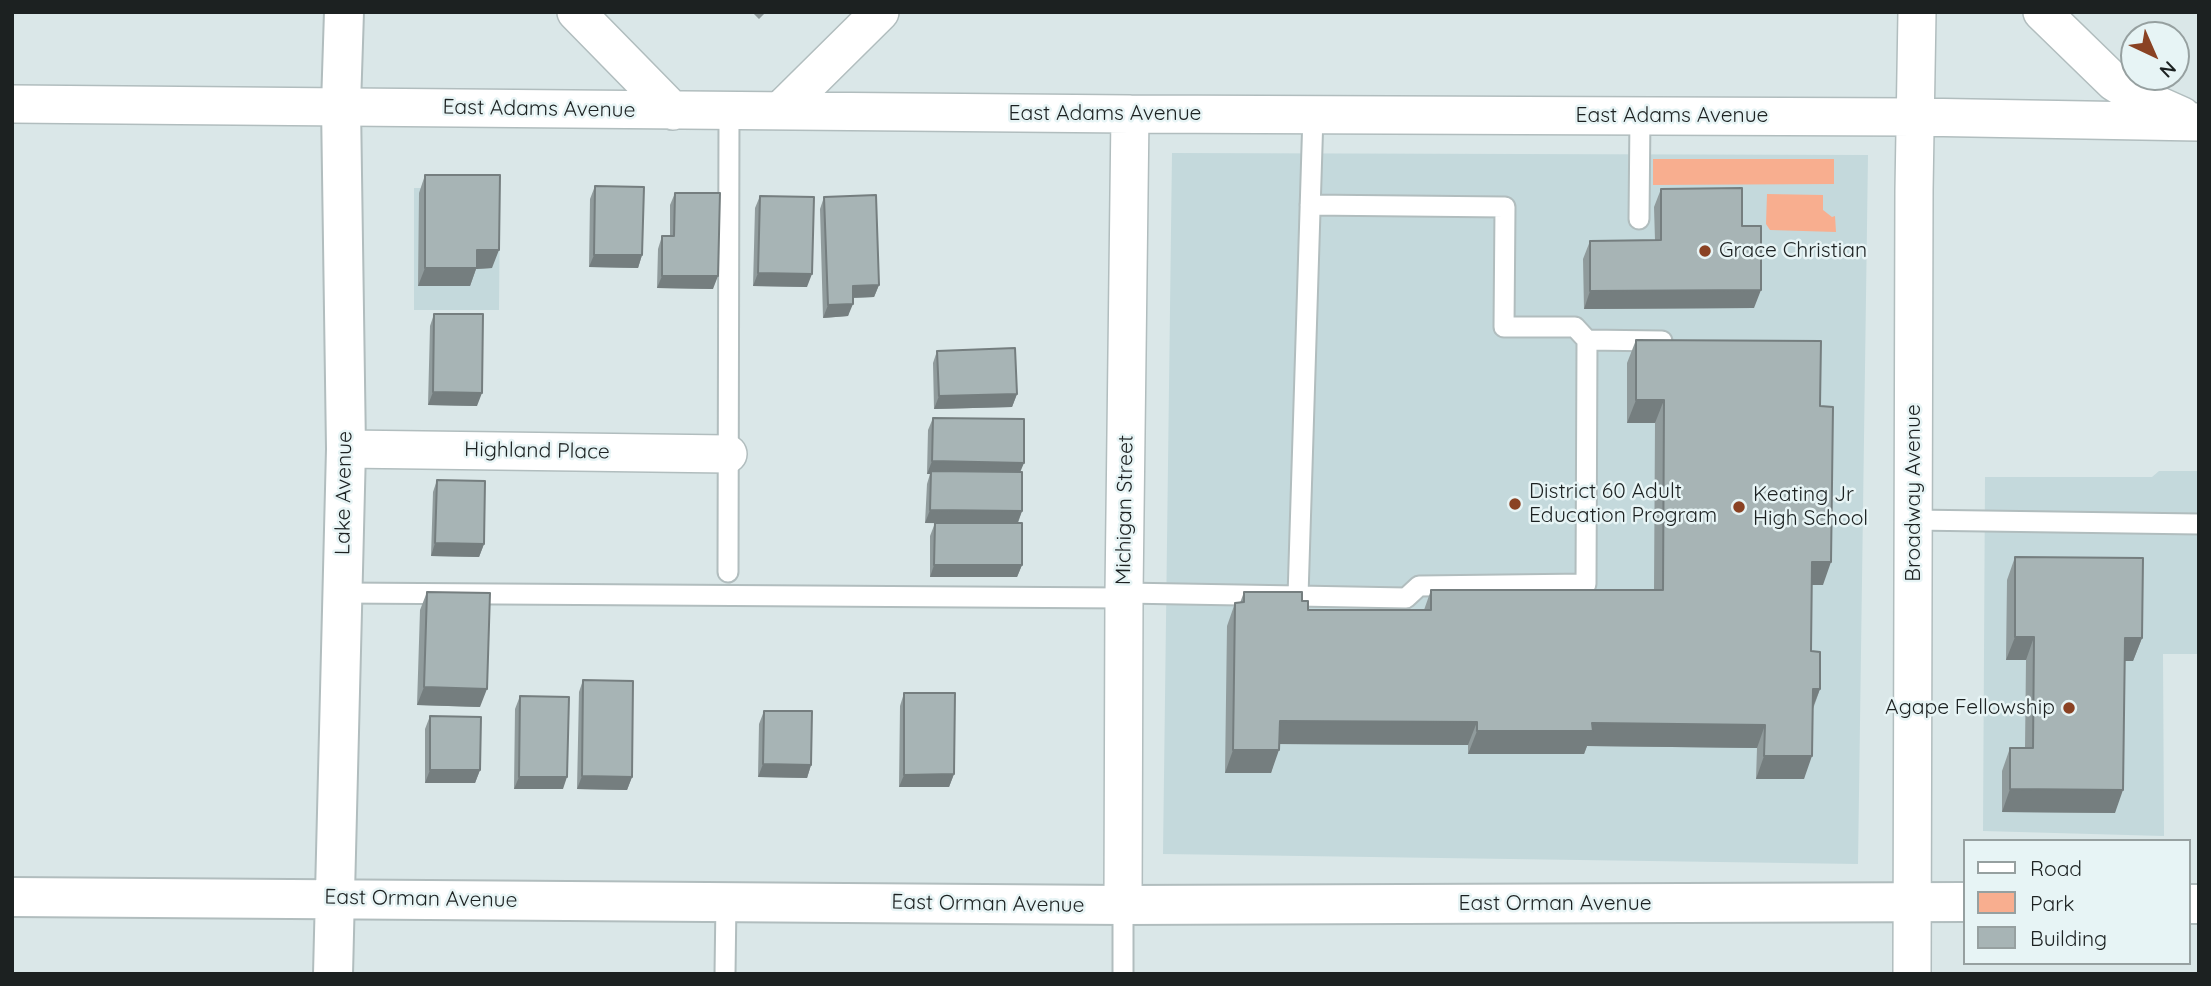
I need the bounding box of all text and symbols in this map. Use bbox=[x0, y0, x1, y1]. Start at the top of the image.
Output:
north arrow bbox=[2120, 21, 2190, 91]
text: N bbox=[2155, 56, 2182, 83]
street label: East Adams Avenue bbox=[442, 95, 636, 123]
street label: East Adams Avenue bbox=[1009, 101, 1201, 127]
street label: East Adams Avenue bbox=[1576, 103, 1768, 129]
place label: Grace Christian bbox=[1719, 238, 1867, 264]
marker: Grace Christian bbox=[1697, 243, 1713, 259]
street label: Broadway Avenue bbox=[1901, 404, 1927, 582]
street label: Lake Avenue bbox=[330, 431, 358, 555]
street label: Michigan Street bbox=[1111, 435, 1139, 585]
street label: Highland Place bbox=[464, 437, 610, 465]
place label: District 60 Adult Education Program bbox=[1529, 479, 1717, 529]
place label: Keating Jr High School bbox=[1753, 482, 1868, 532]
marker: District 60 Adult Education Program bbox=[1507, 496, 1523, 512]
marker: Keating Jr High School bbox=[1731, 499, 1747, 515]
place label: Agape Fellowship bbox=[1885, 695, 2055, 721]
marker: Agape Fellowship bbox=[2061, 700, 2077, 716]
legend bbox=[1962, 839, 2190, 965]
text: Road bbox=[2030, 855, 2082, 881]
street label: East Orman Avenue bbox=[324, 885, 518, 913]
street label: East Orman Avenue bbox=[891, 890, 1085, 918]
text: Park bbox=[2030, 890, 2074, 916]
street label: East Orman Avenue bbox=[1458, 891, 1652, 917]
text: Building bbox=[2030, 925, 2107, 951]

